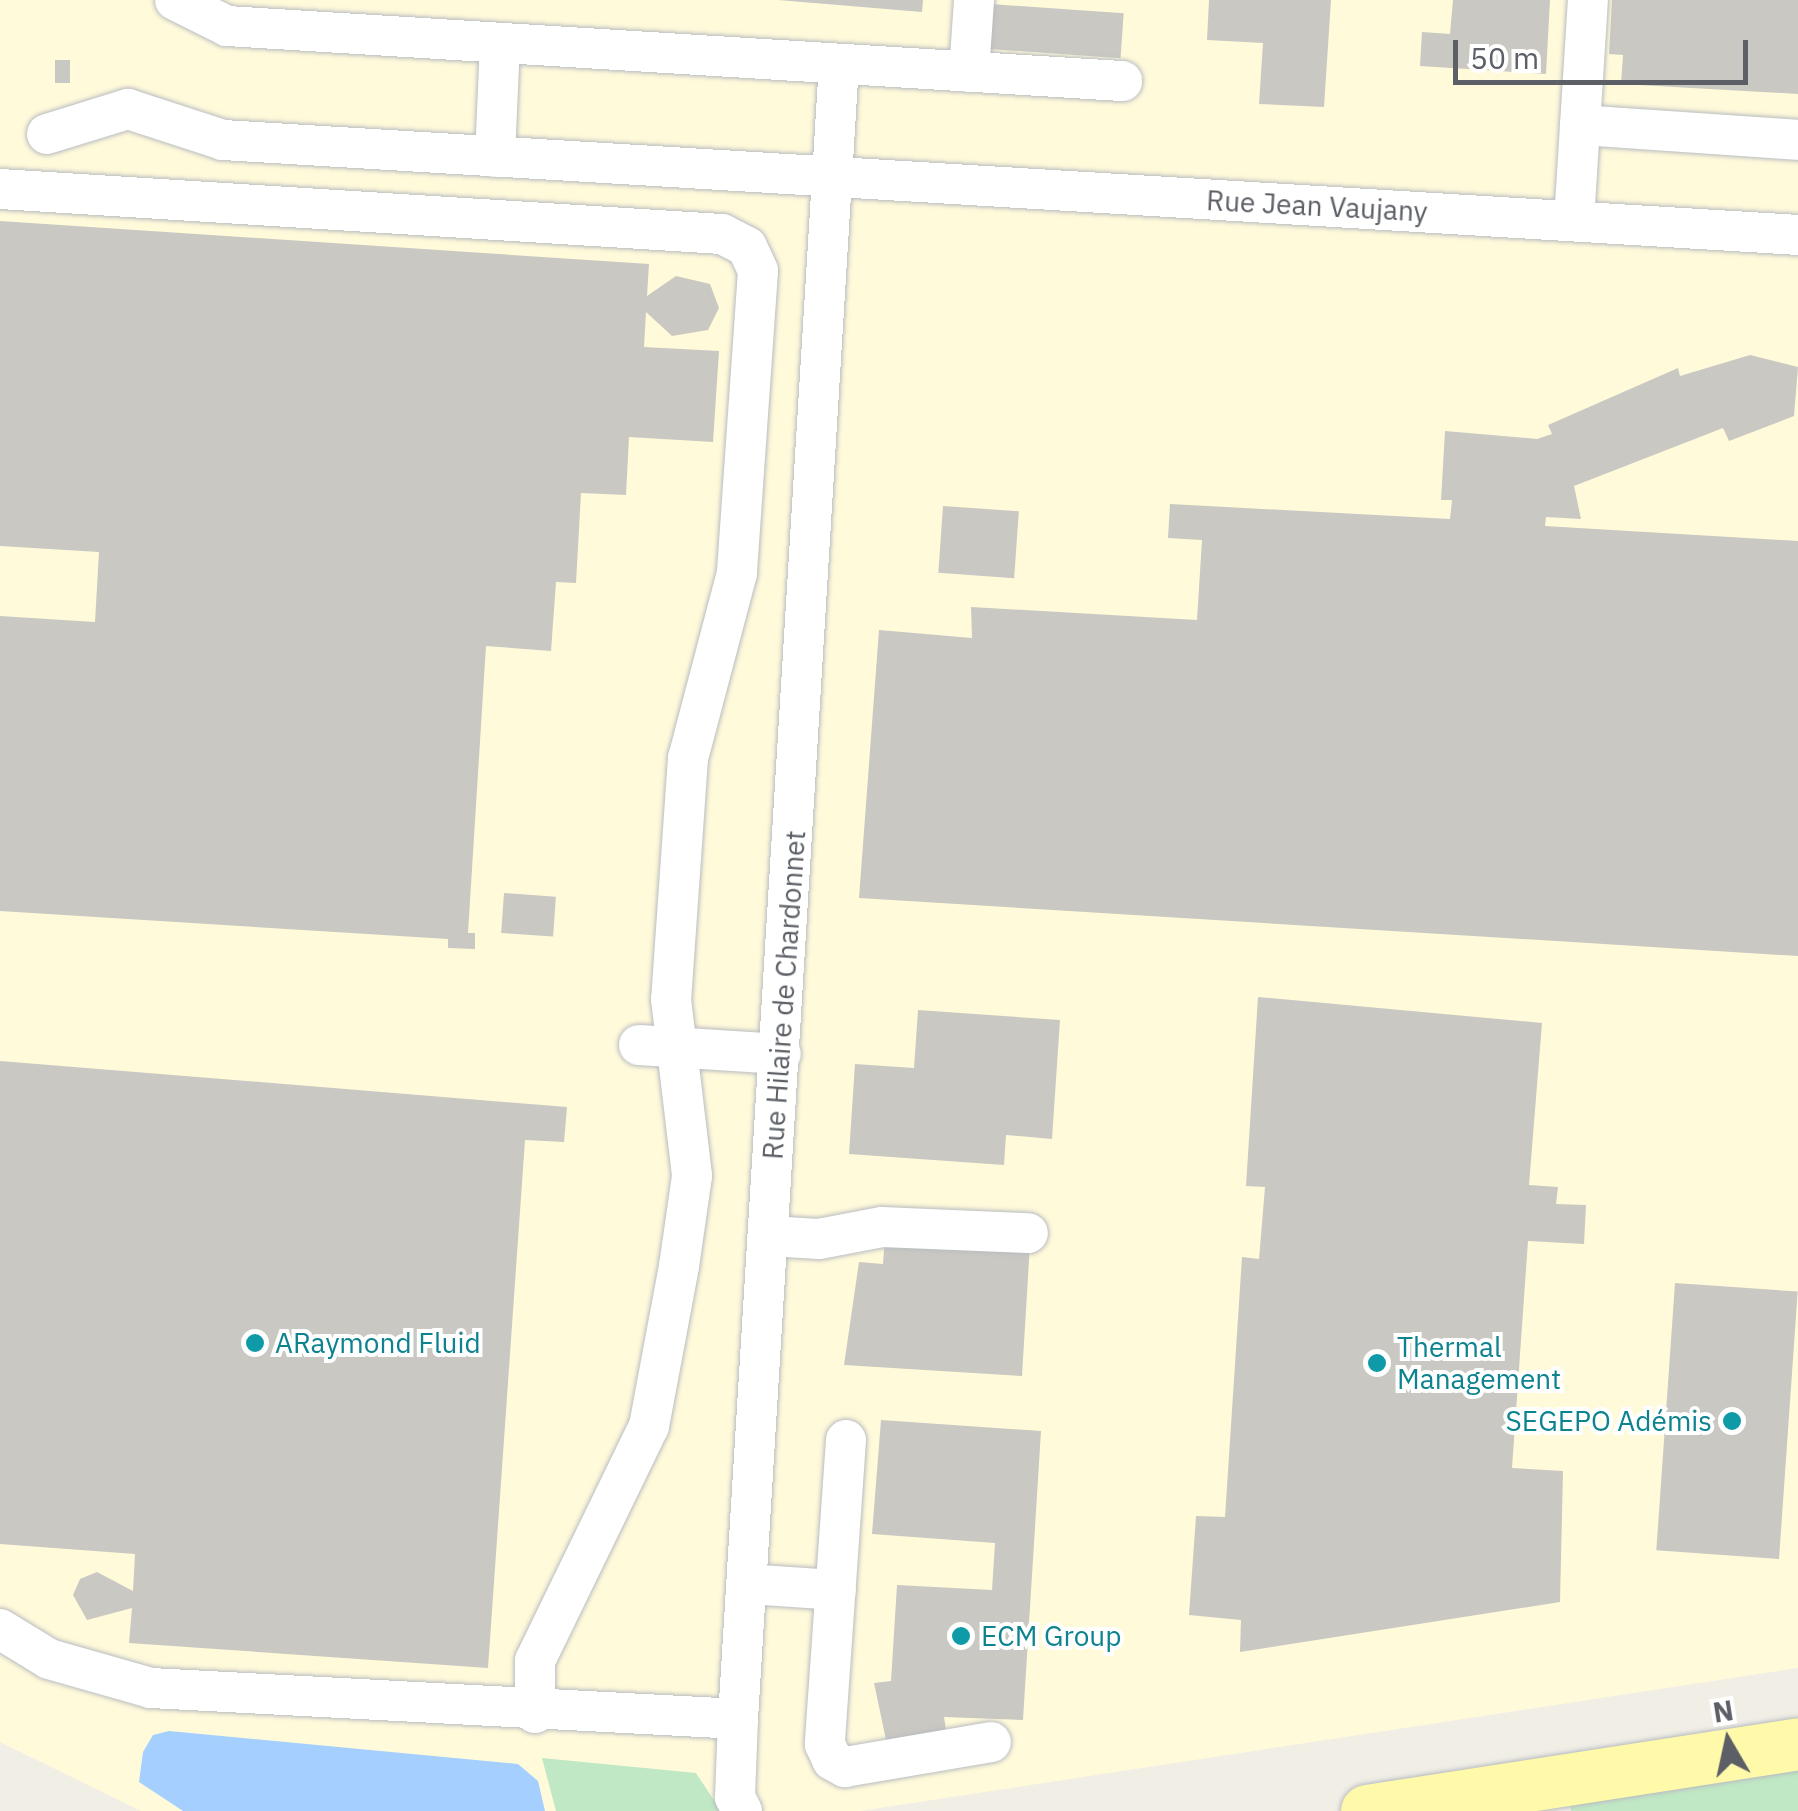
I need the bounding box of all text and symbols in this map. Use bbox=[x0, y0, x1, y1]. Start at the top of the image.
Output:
scale bar bbox=[1458, 20, 1753, 82]
text: 50 m bbox=[1470, 38, 1539, 77]
street label: Rue Jean Vaujany bbox=[1205, 183, 1429, 229]
street label: Rue Hilaire de Chardonnet bbox=[756, 829, 812, 1161]
place label: ARaymond Fluid bbox=[275, 1326, 481, 1360]
place label: Thermal Management bbox=[1397, 1330, 1561, 1396]
marker: ARaymond Fluid bbox=[244, 1332, 266, 1354]
marker: Thermal Management bbox=[1366, 1352, 1388, 1374]
place label: SEGEPO Adémis bbox=[1506, 1404, 1712, 1438]
marker: SEGEPO Adémis bbox=[1721, 1410, 1743, 1432]
place label: ECM Group bbox=[981, 1619, 1121, 1653]
marker: ECM Group bbox=[950, 1625, 972, 1647]
north arrow bbox=[1678, 1691, 1778, 1791]
text: N bbox=[1710, 1691, 1736, 1731]

